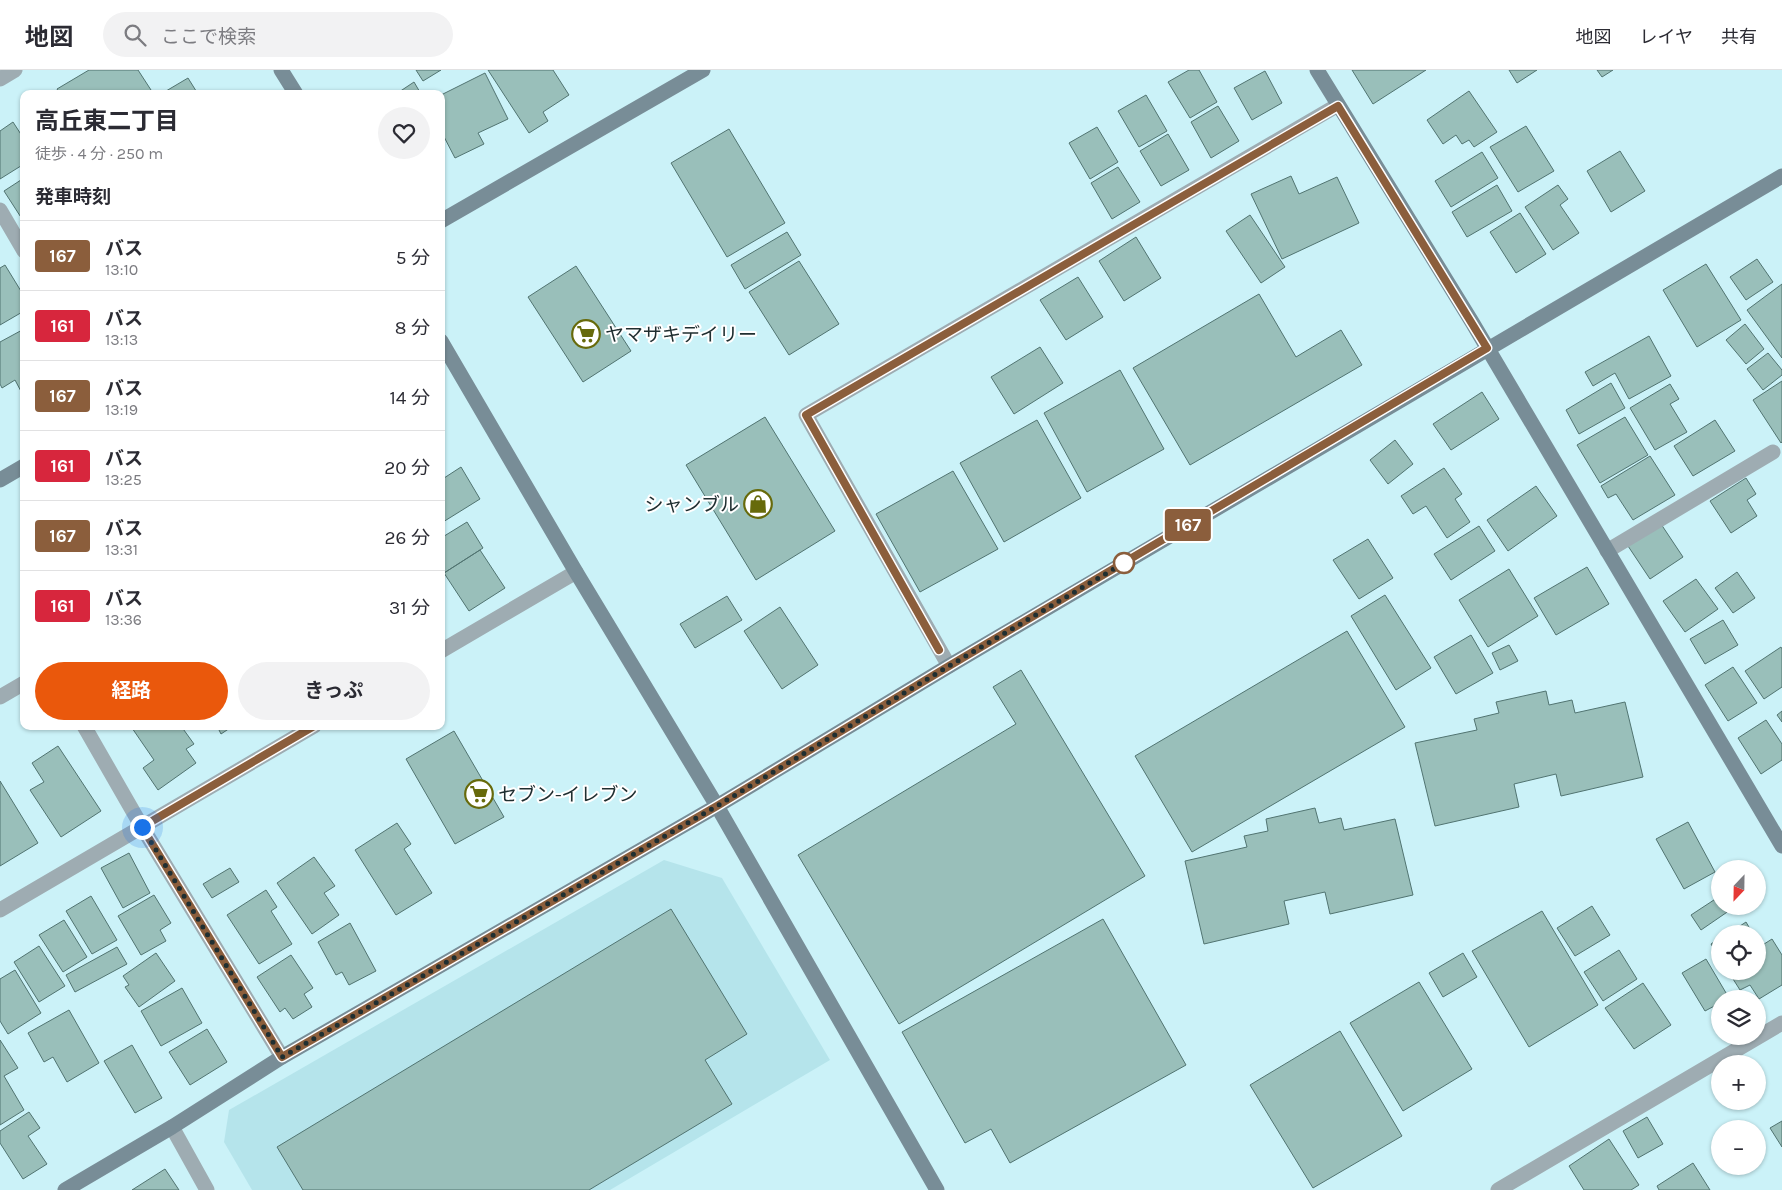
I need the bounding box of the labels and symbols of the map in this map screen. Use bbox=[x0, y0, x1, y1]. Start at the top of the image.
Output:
supermarket icon: ヤマザキデイリー bbox=[571, 319, 601, 349]
place label: ヤマザキデイリー bbox=[605, 324, 757, 346]
shop icon: シャンブル bbox=[743, 489, 773, 519]
place label: シャンブル bbox=[645, 494, 739, 516]
line badge: 167 bbox=[1159, 509, 1217, 541]
unlabelled marker bbox=[1113, 552, 1135, 574]
supermarket icon: セブン-イレブン bbox=[464, 779, 494, 809]
place label: セブン-イレブン bbox=[498, 784, 638, 806]
your location bbox=[130, 815, 155, 840]
north arrow bbox=[1711, 860, 1766, 915]

